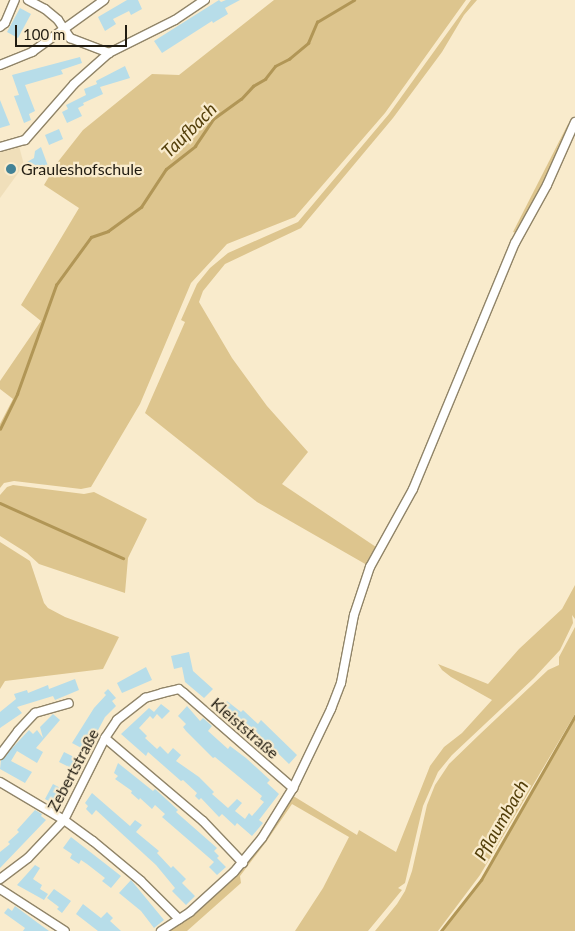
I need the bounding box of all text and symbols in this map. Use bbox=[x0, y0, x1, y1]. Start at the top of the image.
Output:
scale bar bbox=[18, 15, 130, 47]
text: 100 m bbox=[23, 25, 65, 43]
water label: Taufbach bbox=[157, 98, 221, 162]
place label: Grauleshofschule bbox=[21, 159, 142, 179]
marker: Grauleshofschule bbox=[5, 163, 17, 175]
street label: Kleiststraße bbox=[207, 693, 283, 763]
street label: Zebertstraße bbox=[43, 725, 103, 815]
water label: Pflaumbach bbox=[469, 776, 533, 864]

